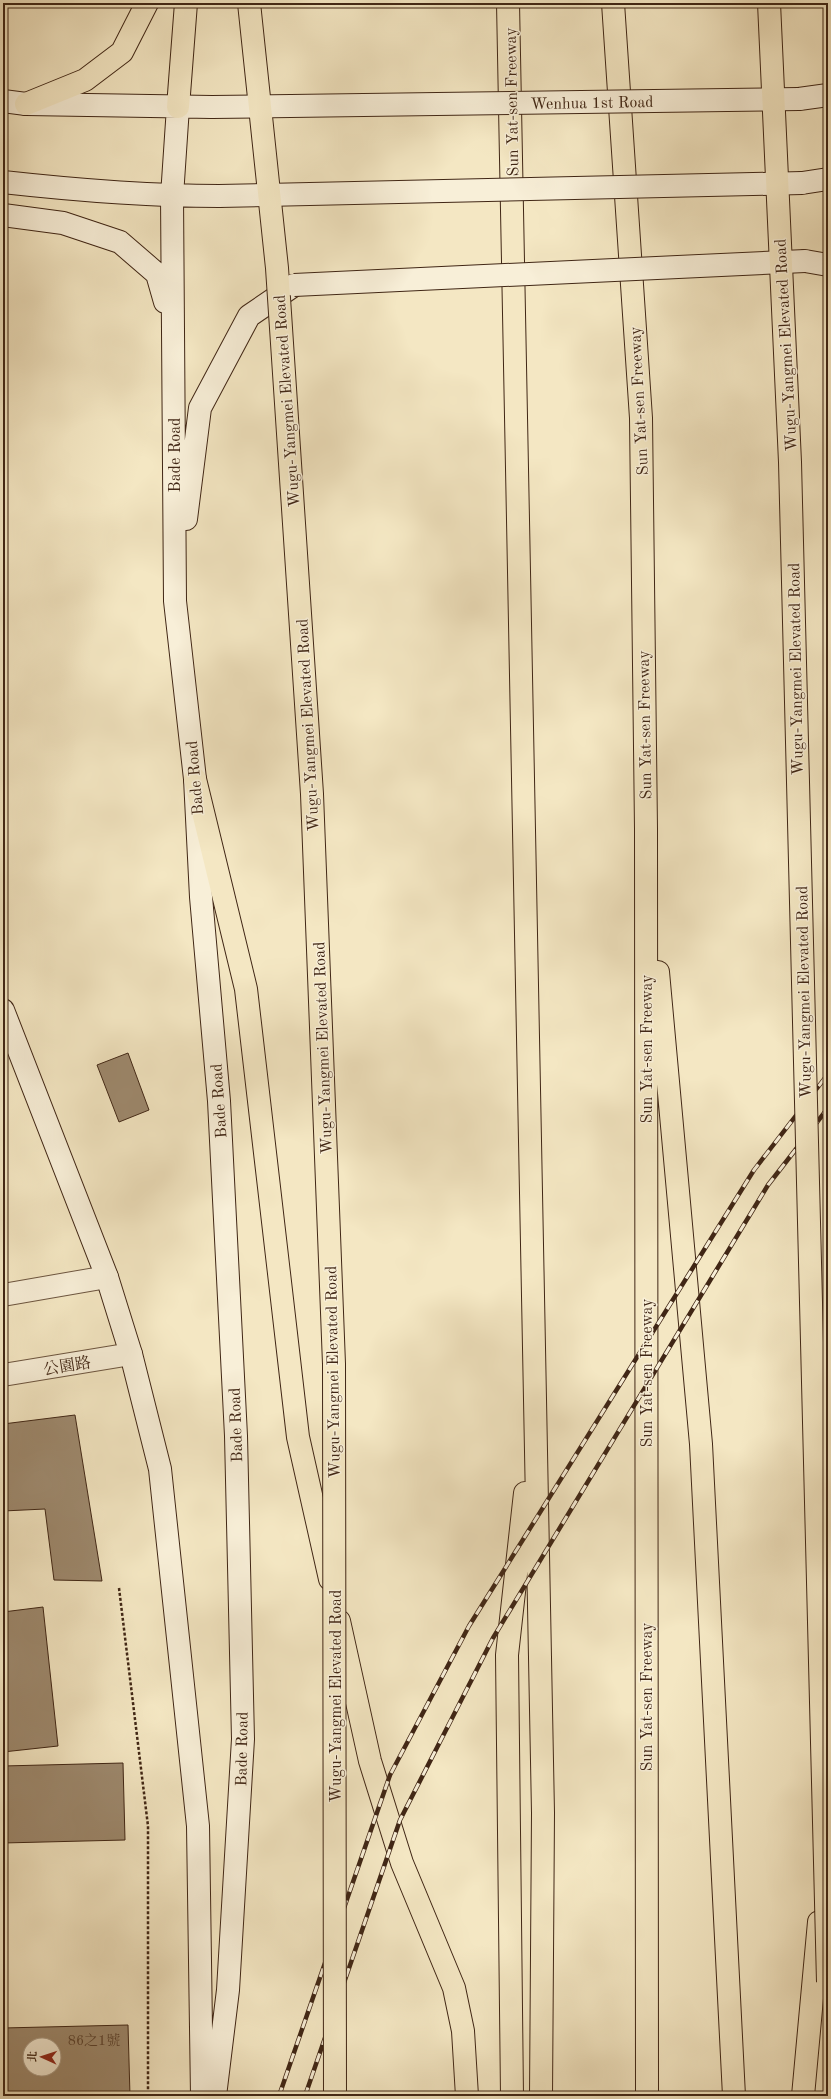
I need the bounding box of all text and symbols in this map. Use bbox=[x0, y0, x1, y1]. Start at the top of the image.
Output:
street label: Sun Yat-sen Freeway bbox=[504, 27, 522, 177]
street label: Wenhua 1st Road bbox=[530, 95, 654, 113]
street label: Wugu-Yangmei Elevated Road bbox=[773, 238, 801, 452]
street label: Wugu-Yangmei Elevated Road bbox=[273, 294, 303, 508]
street label: Sun Yat-sen Freeway bbox=[628, 325, 652, 476]
street label: Bade Road bbox=[168, 418, 184, 492]
street label: Wugu-Yangmei Elevated Road bbox=[787, 562, 807, 775]
street label: Wugu-Yangmei Elevated Road bbox=[295, 618, 323, 832]
street label: Sun Yat-sen Freeway bbox=[637, 650, 655, 800]
street label: Bade Road bbox=[185, 740, 207, 816]
street label: Wugu-Yangmei Elevated Road bbox=[795, 885, 815, 1098]
street label: Wugu-Yangmei Elevated Road bbox=[312, 941, 336, 1155]
street label: Sun Yat-sen Freeway bbox=[640, 974, 656, 1124]
street label: Bade Road bbox=[209, 1063, 231, 1139]
street label: Wugu-Yangmei Elevated Road bbox=[324, 1265, 344, 1478]
street label: Sun Yat-sen Freeway bbox=[640, 1298, 656, 1448]
street label: 公園路 bbox=[42, 1353, 92, 1379]
street label: Bade Road bbox=[228, 1387, 246, 1463]
street label: Wugu-Yangmei Elevated Road bbox=[329, 1590, 345, 1802]
street label: Sun Yat-sen Freeway bbox=[640, 1622, 656, 1772]
street label: Bade Road bbox=[234, 1712, 252, 1787]
house number: 86之1號 bbox=[68, 2033, 120, 2048]
north arrow bbox=[22, 2037, 62, 2077]
text: 北 bbox=[26, 2051, 39, 2062]

